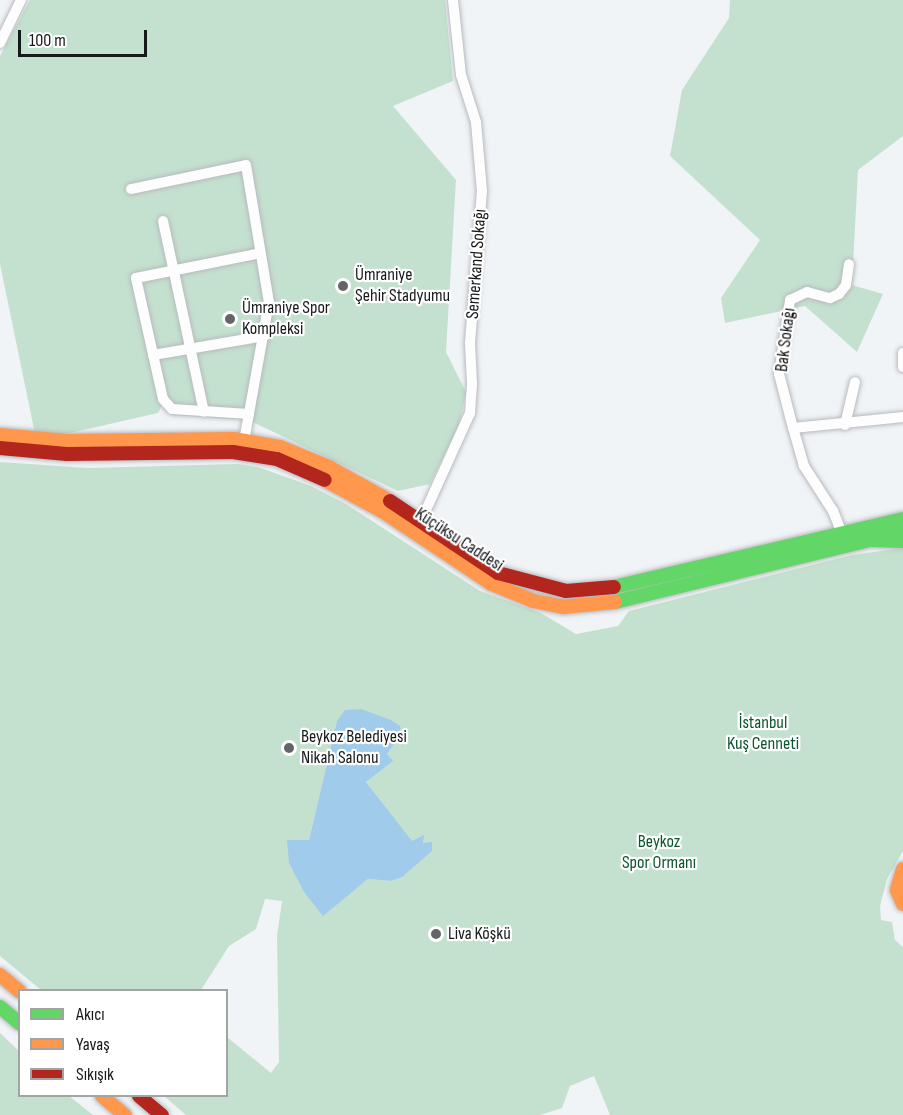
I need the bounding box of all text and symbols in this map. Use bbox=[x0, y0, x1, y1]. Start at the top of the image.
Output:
scale bar bbox=[21, 18, 150, 56]
text: 100 m bbox=[29, 30, 66, 51]
street label: Semerkand Sokağı bbox=[462, 208, 492, 320]
place label: Ümraniye Şehir Stadyumu bbox=[355, 265, 450, 308]
marker: Ümraniye Şehir Stadyumu bbox=[336, 279, 350, 293]
place label: Ümraniye Spor Kompleksi bbox=[242, 298, 330, 340]
street label: Bak Sokağı bbox=[771, 307, 801, 373]
marker: Ümraniye Spor Kompleksi bbox=[223, 312, 237, 326]
street label: Küçüksu Caddesi bbox=[411, 503, 507, 577]
park label: İstanbul Kuş Cenneti bbox=[727, 713, 799, 756]
place label: Beykoz Belediyesi Nikah Salonu bbox=[301, 727, 407, 770]
marker: Beykoz Belediyesi Nikah Salonu bbox=[282, 741, 296, 755]
park label: Beykoz Spor Ormanı bbox=[622, 832, 696, 874]
place label: Liva Köşkü bbox=[448, 923, 511, 945]
marker: Liva Köşkü bbox=[429, 927, 443, 941]
legend bbox=[18, 989, 228, 1097]
text: Akıcı bbox=[76, 1004, 105, 1025]
text: Yavaş bbox=[76, 1034, 110, 1055]
text: Sıkışık bbox=[76, 1064, 114, 1085]

